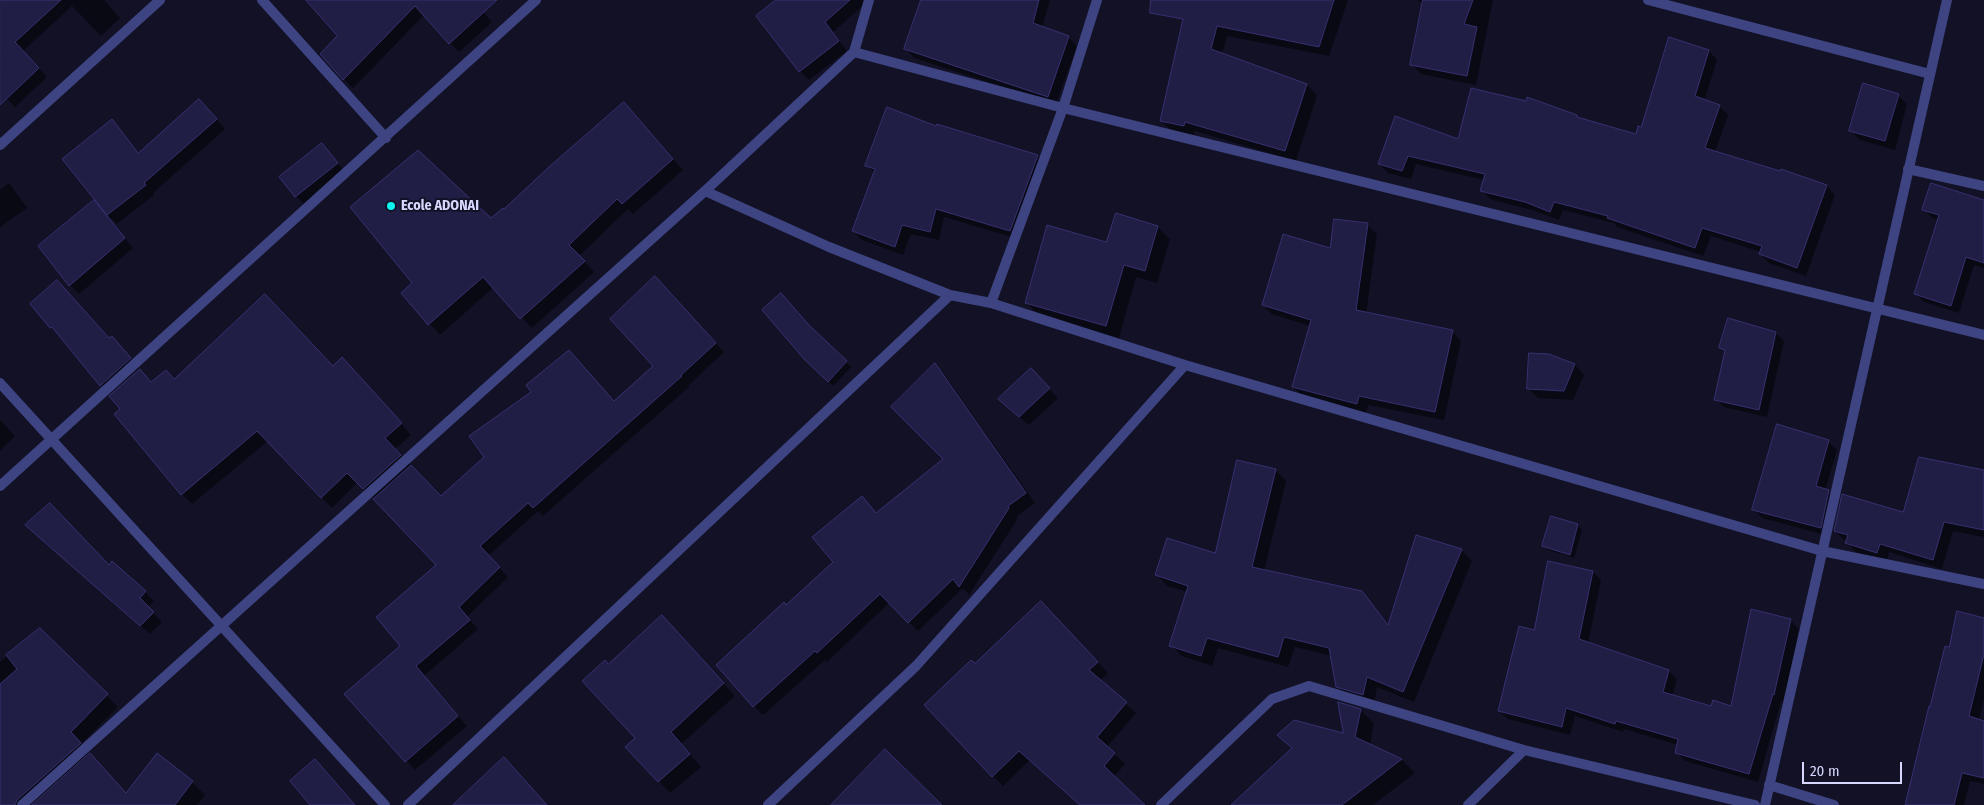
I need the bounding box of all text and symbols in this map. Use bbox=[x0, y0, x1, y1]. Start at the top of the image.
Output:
place label: Ecole ADONAI bbox=[401, 198, 479, 214]
marker: Ecole ADONAI bbox=[385, 200, 397, 212]
scale bar bbox=[1804, 752, 1904, 784]
text: 20 m bbox=[1810, 762, 1840, 780]

